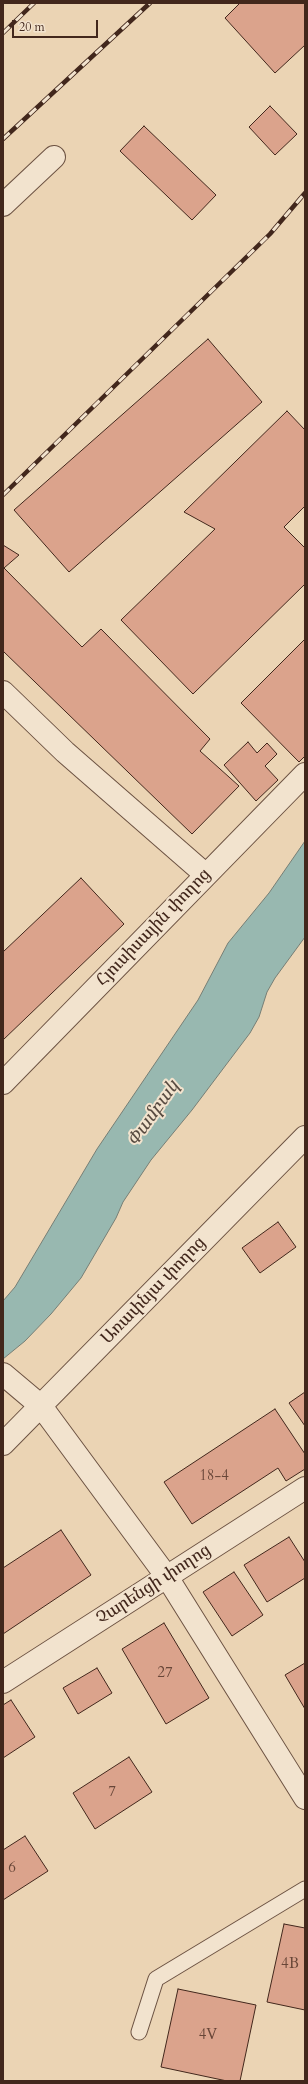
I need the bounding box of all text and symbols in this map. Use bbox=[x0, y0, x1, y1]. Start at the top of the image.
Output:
scale bar bbox=[14, 12, 100, 38]
text: 20 m bbox=[19, 19, 45, 35]
street label: Հյուսիսային փողոց bbox=[92, 865, 216, 991]
water label: Փամբակ bbox=[124, 1077, 184, 1151]
street label: Առափնյա փողոց bbox=[98, 1233, 210, 1349]
house number: 18-4 bbox=[199, 1468, 229, 1486]
street label: Չարենցի փողոց bbox=[93, 1540, 215, 1630]
house number: 27 bbox=[157, 1665, 173, 1683]
house number: 7 bbox=[108, 1784, 116, 1802]
house number: 6 bbox=[8, 1860, 16, 1878]
house number: 4B bbox=[281, 1956, 299, 1974]
house number: 4V bbox=[199, 2027, 217, 2045]

